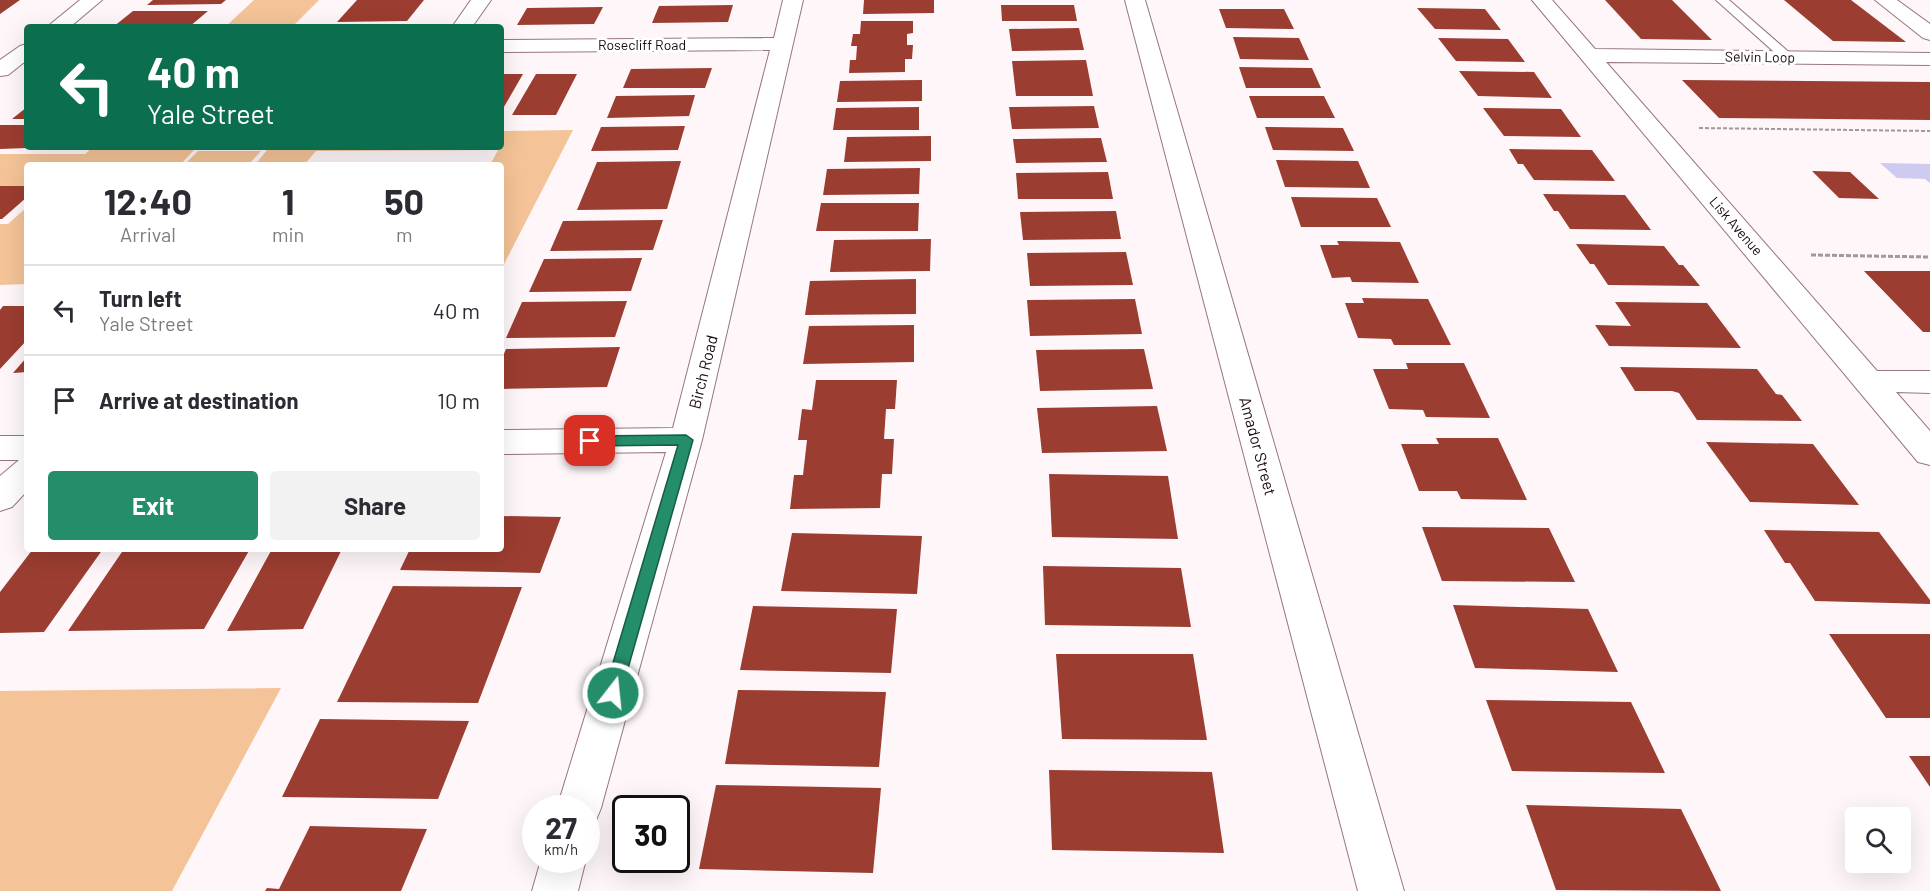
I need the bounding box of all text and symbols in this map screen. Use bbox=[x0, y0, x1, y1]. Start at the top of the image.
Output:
street label: Rosecliff Road bbox=[598, 36, 686, 53]
text: 40 m bbox=[147, 46, 240, 96]
street label: Selvin Loop bbox=[1725, 47, 1795, 66]
icon: left bbox=[48, 48, 126, 126]
text: Yale Street bbox=[147, 97, 275, 129]
text: 12:40 bbox=[104, 179, 192, 222]
text: 1 bbox=[282, 179, 295, 222]
text: 50 bbox=[384, 179, 424, 222]
street label: Lisk Avenue bbox=[1706, 193, 1767, 259]
text: Arrival bbox=[120, 222, 176, 246]
text: min bbox=[272, 222, 304, 246]
text: m bbox=[396, 222, 412, 246]
text: Turn left bbox=[99, 285, 182, 311]
icon: left bbox=[48, 294, 81, 327]
text: 40 m bbox=[433, 297, 480, 323]
text: Yale Street bbox=[99, 311, 194, 335]
street label: Birch Road bbox=[684, 333, 721, 411]
icon: arrive bbox=[48, 384, 81, 417]
text: Arrive at destination bbox=[99, 387, 298, 413]
text: 10 m bbox=[437, 387, 480, 413]
street label: Amador Street bbox=[1236, 394, 1281, 497]
pin bbox=[564, 415, 615, 466]
icon: arrive bbox=[573, 424, 606, 457]
button: Exit bbox=[48, 471, 258, 540]
button: Share bbox=[270, 471, 480, 540]
position arrow bbox=[581, 661, 645, 725]
speed limit sign: 30 bbox=[612, 795, 690, 873]
map controls bbox=[1845, 807, 1911, 873]
button: search bbox=[1845, 807, 1911, 873]
text: 27 bbox=[545, 809, 577, 845]
text: km/h bbox=[544, 840, 578, 858]

